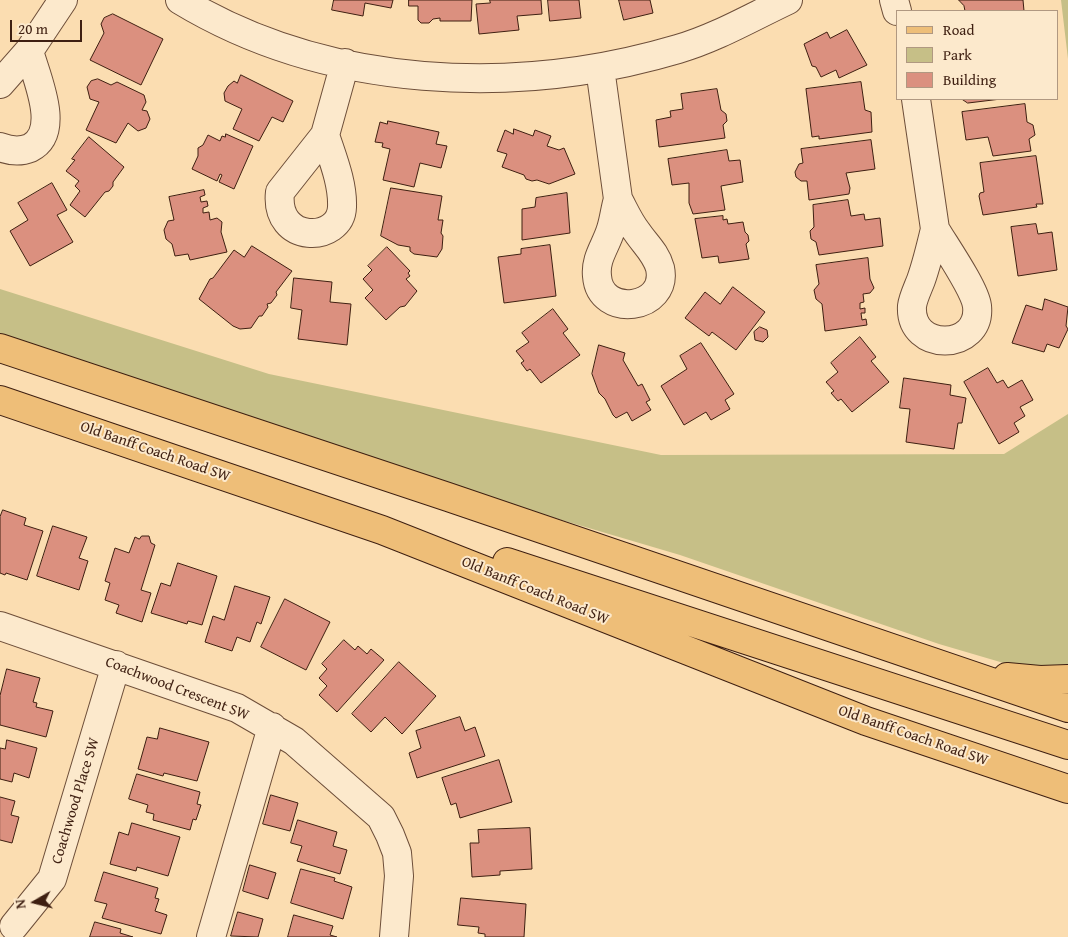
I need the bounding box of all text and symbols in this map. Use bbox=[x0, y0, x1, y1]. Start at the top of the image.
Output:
scale bar bbox=[12, 10, 85, 42]
legend bbox=[896, 10, 1058, 100]
text: 20 m bbox=[18, 18, 48, 39]
text: Road bbox=[943, 19, 974, 40]
text: Park bbox=[943, 44, 972, 65]
text: Building bbox=[943, 69, 996, 90]
street label: Old Banff Coach Road SW bbox=[78, 418, 232, 486]
street label: Old Banff Coach Road SW bbox=[459, 553, 611, 629]
street label: Coachwood Crescent SW bbox=[103, 653, 251, 725]
street label: Old Banff Coach Road SW bbox=[836, 702, 990, 770]
street label: Coachwood Place SW bbox=[48, 736, 104, 866]
north arrow bbox=[10, 877, 60, 927]
text: N bbox=[10, 898, 31, 910]

